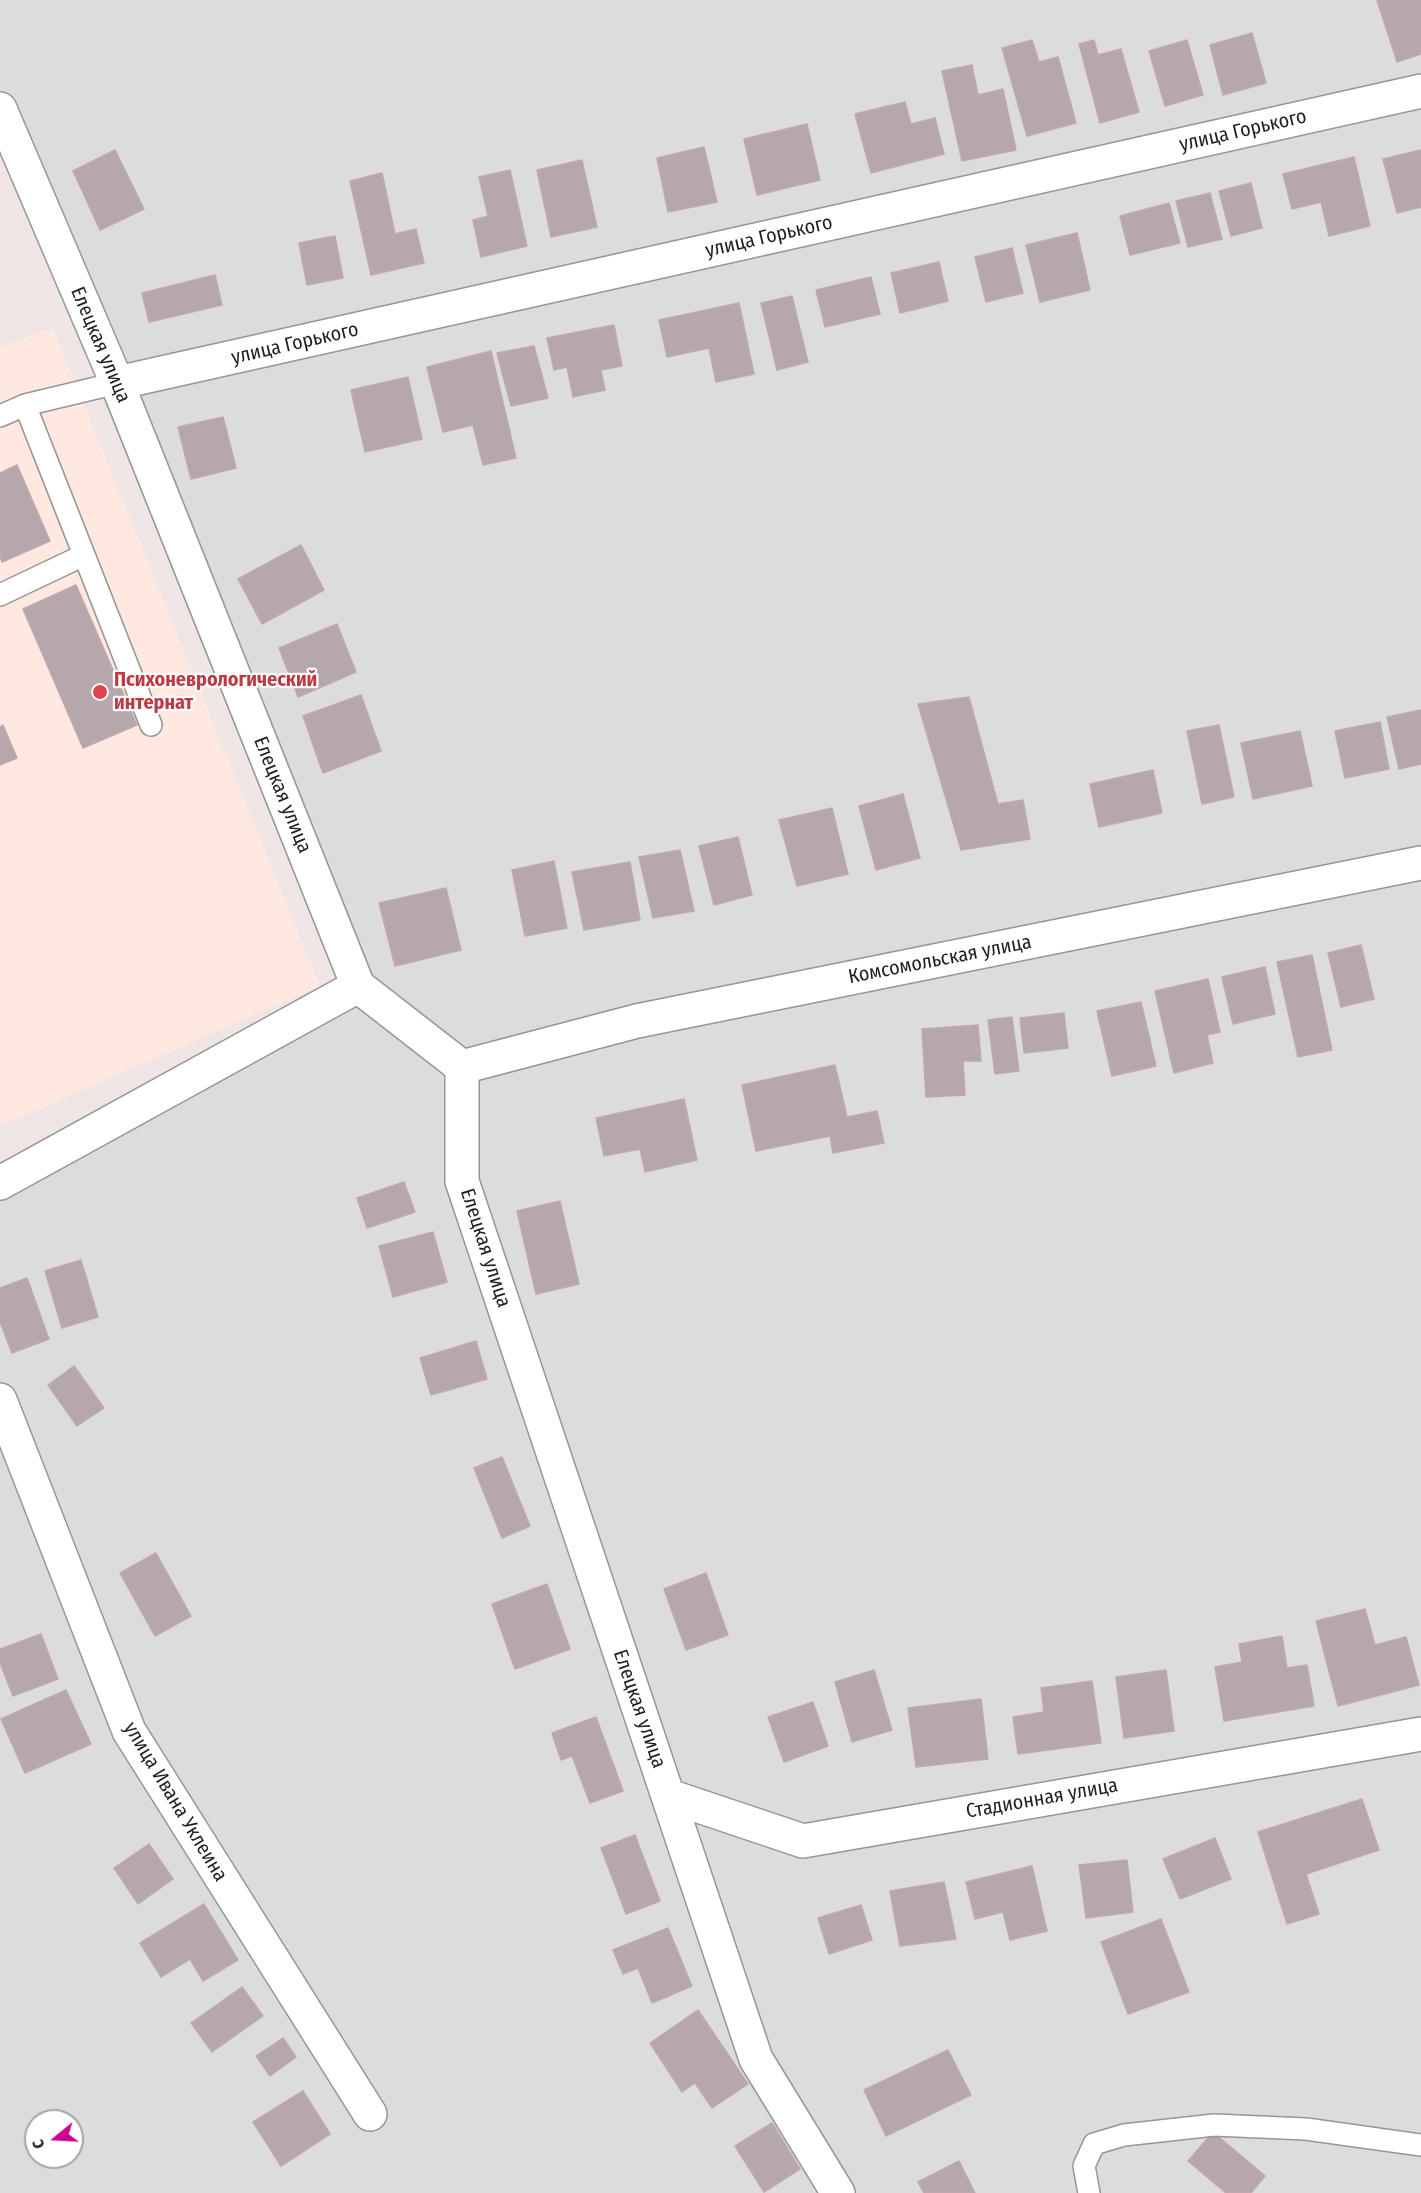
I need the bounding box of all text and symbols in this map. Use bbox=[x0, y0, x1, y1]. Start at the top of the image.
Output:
street label: улица Горького bbox=[1177, 105, 1309, 157]
street label: улица Горького bbox=[703, 211, 835, 263]
street label: Елецкая улица bbox=[65, 283, 135, 407]
street label: улица Горького bbox=[229, 318, 361, 370]
place label: Психоневрологический интернат bbox=[114, 668, 317, 715]
marker: Психоневрологический интернат bbox=[91, 683, 109, 701]
street label: Елецкая улица bbox=[248, 733, 316, 857]
street label: Комсомольская улица bbox=[846, 930, 1034, 990]
street label: Елецкая улица bbox=[454, 1185, 516, 1311]
street label: Елецкая улица bbox=[608, 1647, 670, 1771]
street label: улица Ивана Уклеина bbox=[118, 1718, 232, 1886]
street label: Стадионная улица bbox=[964, 1774, 1120, 1824]
north arrow bbox=[24, 2109, 84, 2169]
text: С bbox=[28, 2137, 49, 2151]

